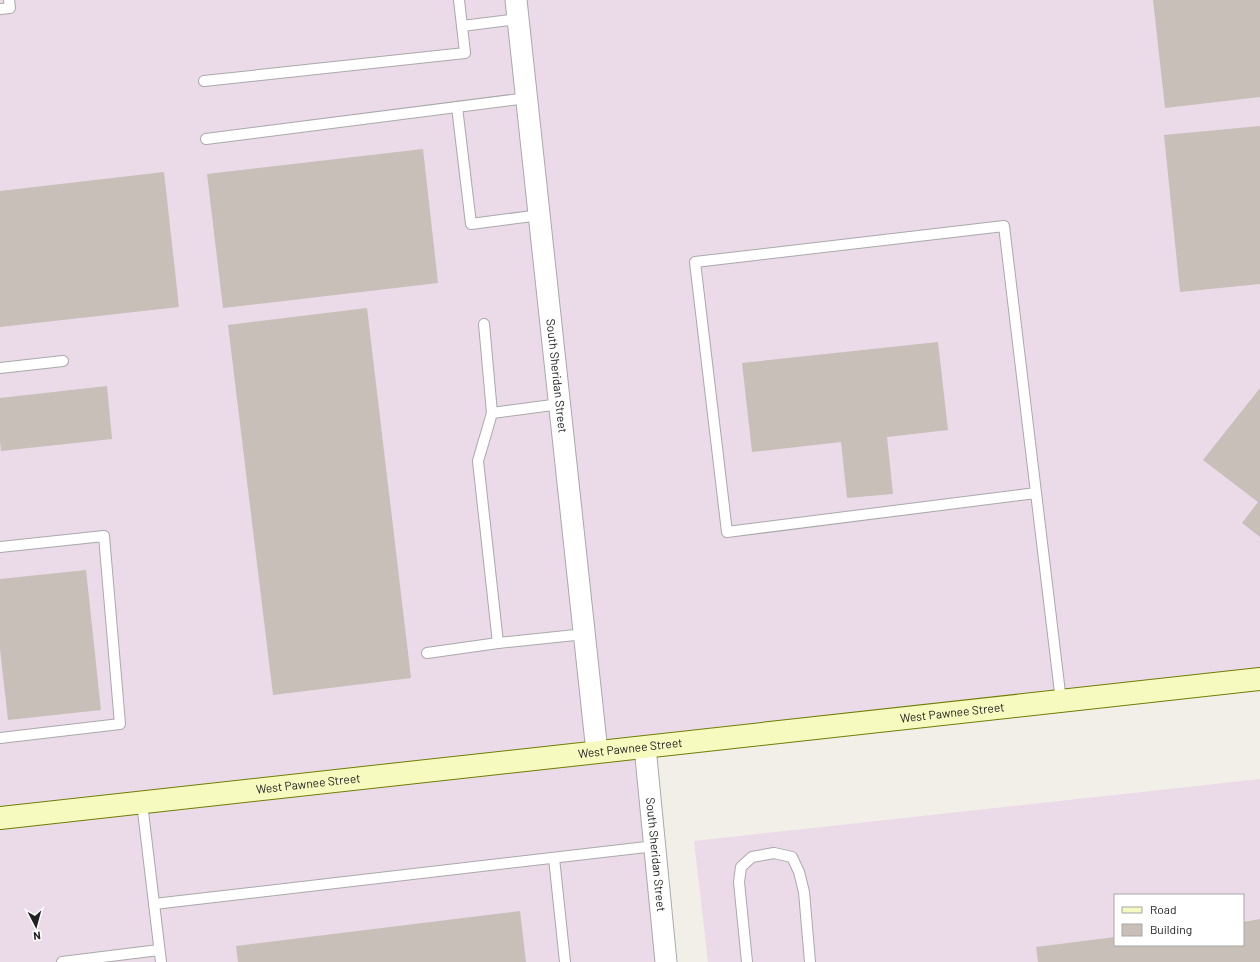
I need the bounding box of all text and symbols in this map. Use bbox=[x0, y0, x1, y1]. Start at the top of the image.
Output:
street label: South Sheridan Street bbox=[544, 318, 571, 434]
street label: West Pawnee Street bbox=[899, 699, 1005, 725]
street label: West Pawnee Street bbox=[577, 735, 683, 760]
street label: West Pawnee Street bbox=[255, 770, 361, 796]
street label: South Sheridan Street bbox=[644, 797, 669, 912]
legend bbox=[1114, 894, 1244, 946]
text: Road bbox=[1150, 902, 1177, 916]
north arrow bbox=[16, 906, 56, 946]
text: Building bbox=[1150, 922, 1192, 936]
text: N bbox=[33, 930, 41, 943]

